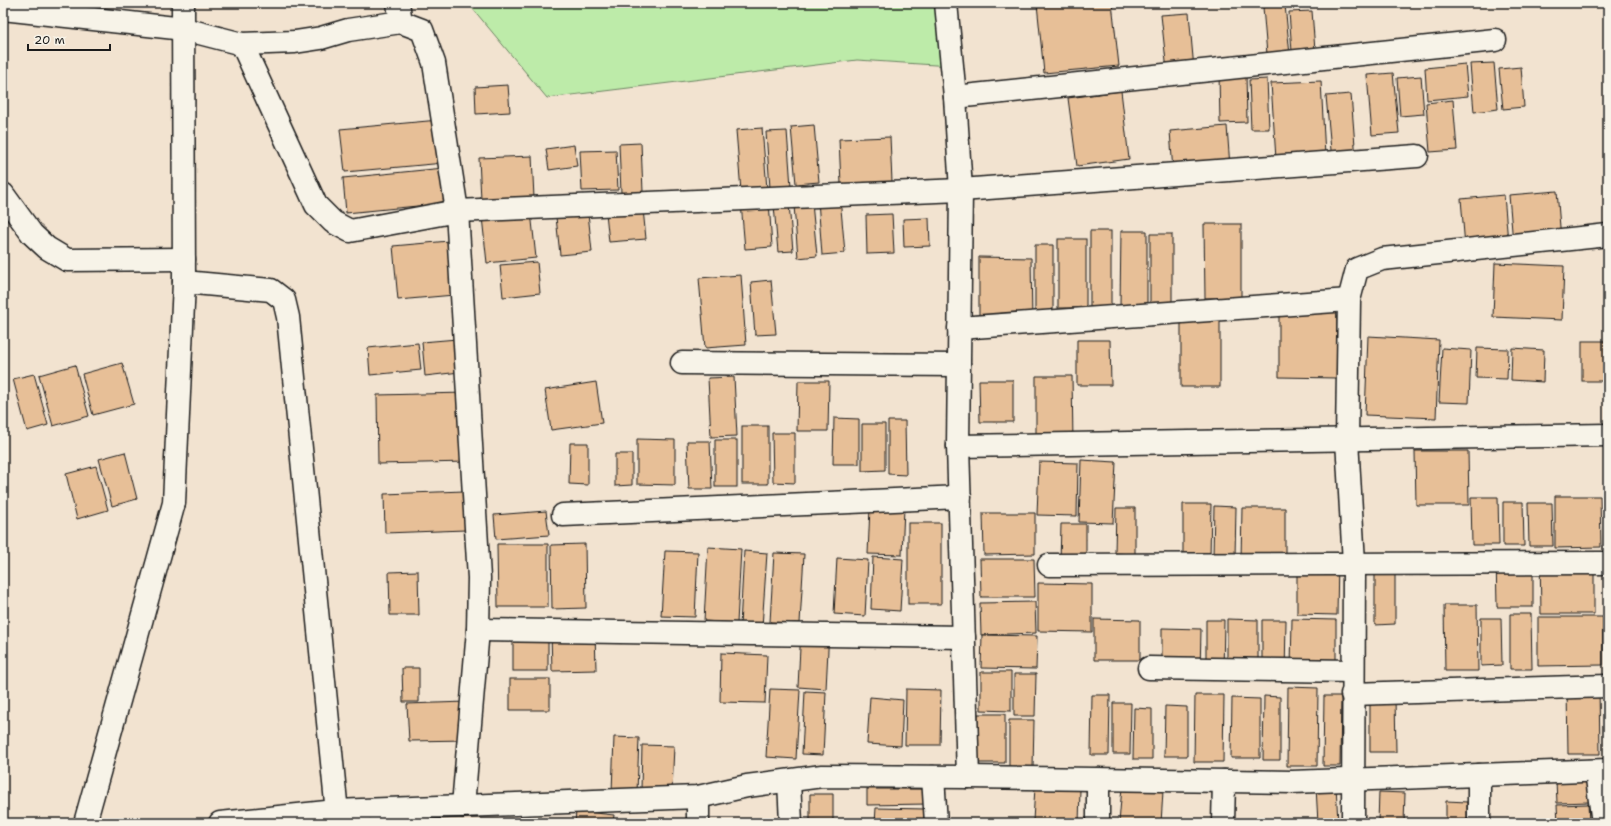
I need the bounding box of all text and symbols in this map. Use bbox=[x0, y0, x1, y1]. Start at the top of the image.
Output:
scale bar bbox=[28, 26, 110, 52]
text: 20 m bbox=[34, 32, 65, 48]

